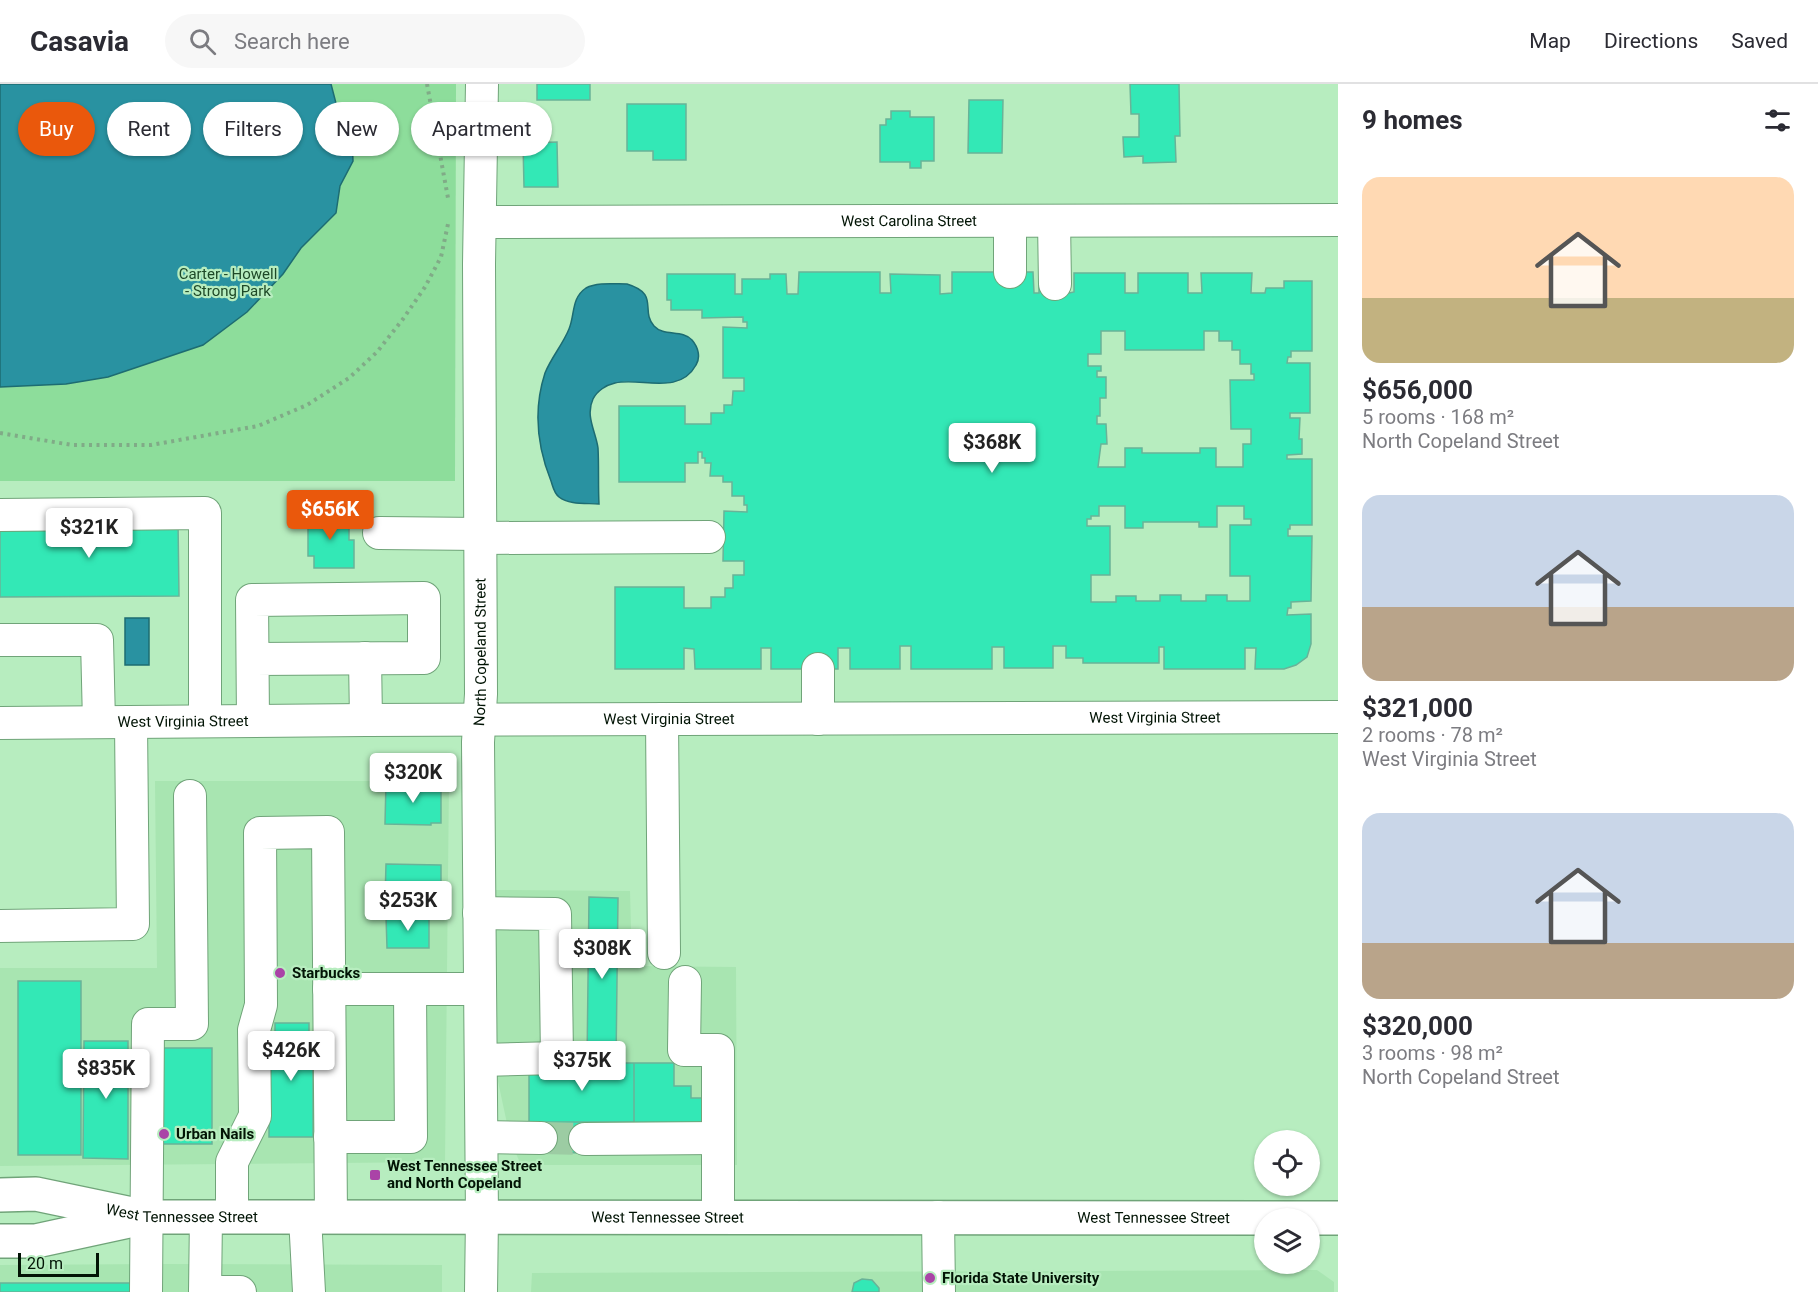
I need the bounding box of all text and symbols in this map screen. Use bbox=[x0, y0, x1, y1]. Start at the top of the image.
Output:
search box bbox=[165, 14, 585, 68]
text: Casavia bbox=[30, 25, 129, 58]
icon: search bbox=[186, 25, 219, 58]
text: Search here bbox=[234, 29, 350, 54]
text: Map bbox=[1529, 29, 1571, 53]
text: Directions bbox=[1604, 29, 1698, 53]
text: Saved bbox=[1731, 29, 1788, 53]
chip: Buy bbox=[18, 102, 95, 156]
chip: Rent bbox=[107, 102, 191, 156]
chip: Filters bbox=[203, 102, 303, 156]
chip: New bbox=[315, 102, 399, 156]
chip: Apartment bbox=[411, 102, 552, 156]
icon: filters bbox=[1761, 104, 1794, 137]
text: 9 homes bbox=[1362, 105, 1463, 135]
street label: West Carolina Street bbox=[841, 212, 977, 230]
icon: home bbox=[1524, 216, 1632, 324]
park label: Carter - Howell - Strong Park bbox=[179, 265, 277, 300]
text: $656,000 bbox=[1362, 375, 1473, 405]
text: 5 rooms · 168 m² bbox=[1362, 405, 1514, 429]
pin: $368K bbox=[950, 423, 1034, 474]
text: North Copeland Street bbox=[1362, 429, 1560, 453]
text: $368K bbox=[963, 430, 1021, 454]
pin: $656K bbox=[288, 490, 372, 541]
text: $656K bbox=[301, 497, 359, 521]
pin: $321K bbox=[47, 508, 131, 559]
text: $321K bbox=[60, 515, 118, 539]
icon: home bbox=[1524, 534, 1632, 642]
street label: North Copeland Street bbox=[470, 578, 490, 727]
text: $321,000 bbox=[1362, 693, 1473, 723]
street label: West Virginia Street bbox=[1089, 708, 1221, 727]
street label: West Virginia Street bbox=[603, 710, 735, 728]
street label: West Virginia Street bbox=[117, 712, 249, 731]
text: 2 rooms · 78 m² bbox=[1362, 723, 1503, 747]
text: West Virginia Street bbox=[1362, 747, 1537, 771]
pin: $320K bbox=[371, 753, 455, 804]
text: $320K bbox=[384, 760, 442, 784]
icon: home bbox=[1524, 852, 1632, 960]
pin: $253K bbox=[366, 881, 450, 932]
text: $253K bbox=[379, 888, 437, 912]
pin: $308K bbox=[560, 929, 644, 980]
text: $308K bbox=[573, 936, 631, 960]
place label: Starbucks bbox=[292, 964, 360, 982]
marker: Starbucks bbox=[273, 966, 287, 980]
text: $320,000 bbox=[1362, 1011, 1473, 1041]
pin: $426K bbox=[249, 1031, 333, 1082]
text: $426K bbox=[262, 1038, 320, 1062]
pin: $375K bbox=[540, 1041, 624, 1092]
text: 3 rooms · 98 m² bbox=[1362, 1041, 1503, 1065]
text: $375K bbox=[553, 1048, 611, 1072]
pin: $835K bbox=[64, 1049, 148, 1100]
text: $835K bbox=[77, 1056, 135, 1080]
text: North Copeland Street bbox=[1362, 1065, 1560, 1089]
place label: Urban Nails bbox=[176, 1125, 255, 1143]
marker: Urban Nails bbox=[157, 1127, 171, 1141]
map controls bbox=[1254, 1130, 1320, 1274]
button: locate bbox=[1254, 1130, 1320, 1196]
place label: West Tennessee Street and North Copeland bbox=[387, 1157, 542, 1192]
marker: West Tennessee Street and North Copeland bbox=[368, 1168, 382, 1182]
street label: West Tennessee Street bbox=[104, 1200, 258, 1226]
street label: West Tennessee Street bbox=[591, 1208, 744, 1227]
button: layers bbox=[1254, 1208, 1320, 1274]
street label: West Tennessee Street bbox=[1077, 1209, 1230, 1227]
scale bar bbox=[18, 1250, 99, 1278]
text: 20 m bbox=[27, 1254, 63, 1273]
place label: Florida State University bbox=[942, 1269, 1100, 1287]
marker: Florida State University bbox=[923, 1271, 937, 1285]

